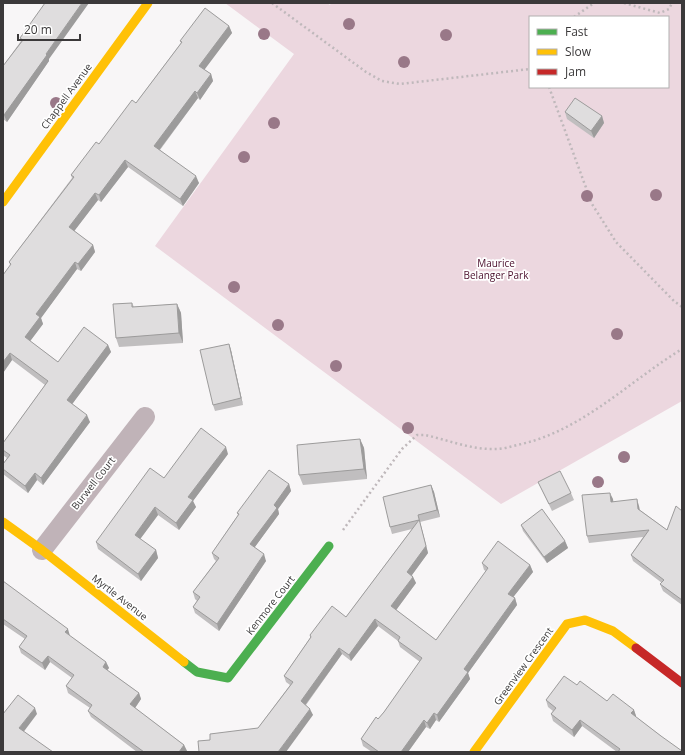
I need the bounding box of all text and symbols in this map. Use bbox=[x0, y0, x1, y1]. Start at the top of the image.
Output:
scale bar bbox=[18, 16, 80, 42]
legend bbox=[529, 16, 669, 88]
text: 20 m bbox=[24, 21, 52, 38]
text: Fast bbox=[565, 23, 588, 40]
text: Slow bbox=[565, 43, 592, 60]
street label: Chappell Avenue bbox=[37, 60, 95, 132]
text: Jam bbox=[564, 63, 586, 80]
park label: Maurice Belanger Park bbox=[464, 256, 529, 282]
street label: Burwell Court bbox=[68, 453, 118, 512]
street label: Myrtle Avenue bbox=[89, 571, 151, 623]
street label: Kenmore Court bbox=[242, 572, 298, 637]
street label: Greenview Crescent bbox=[490, 624, 556, 708]

